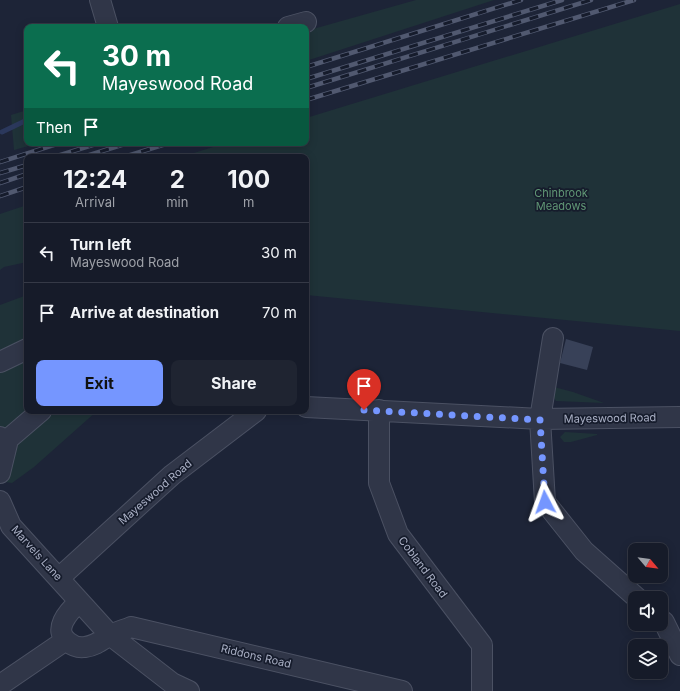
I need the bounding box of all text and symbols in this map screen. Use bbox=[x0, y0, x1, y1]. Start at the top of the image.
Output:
text: 30 m bbox=[102, 39, 171, 73]
icon: left bbox=[36, 40, 88, 92]
text: Mayeswood Road bbox=[102, 73, 253, 94]
icon: arrive bbox=[80, 116, 102, 138]
text: Then bbox=[36, 118, 72, 137]
text: 12:24 bbox=[63, 165, 127, 194]
text: 2 bbox=[170, 165, 185, 194]
text: 100 bbox=[227, 165, 270, 194]
park label: Chinbrook Meadows bbox=[534, 186, 588, 213]
text: Arrival bbox=[75, 194, 115, 210]
text: min bbox=[166, 194, 188, 210]
text: m bbox=[243, 194, 254, 210]
text: Turn left bbox=[70, 235, 131, 254]
icon: left bbox=[36, 242, 58, 264]
text: 30 m bbox=[261, 243, 297, 262]
text: Mayeswood Road bbox=[70, 254, 179, 270]
icon: arrive bbox=[36, 302, 58, 324]
text: Arrive at destination bbox=[70, 303, 219, 322]
text: 70 m bbox=[262, 303, 297, 322]
button: Exit bbox=[36, 360, 163, 406]
button: Share bbox=[171, 360, 297, 406]
pin bbox=[347, 369, 381, 410]
icon: arrive bbox=[353, 375, 375, 397]
street label: Mayeswood Road bbox=[564, 410, 656, 426]
street label: Mayeswood Road bbox=[116, 456, 194, 528]
position arrow bbox=[524, 481, 566, 523]
street label: Marvels Lane bbox=[8, 522, 66, 584]
street label: Cobland Road bbox=[395, 534, 451, 600]
north arrow bbox=[628, 543, 668, 583]
map controls bbox=[628, 543, 668, 679]
button: sound bbox=[628, 591, 668, 631]
button: layers bbox=[628, 639, 668, 679]
street label: Riddons Road bbox=[219, 641, 293, 671]

